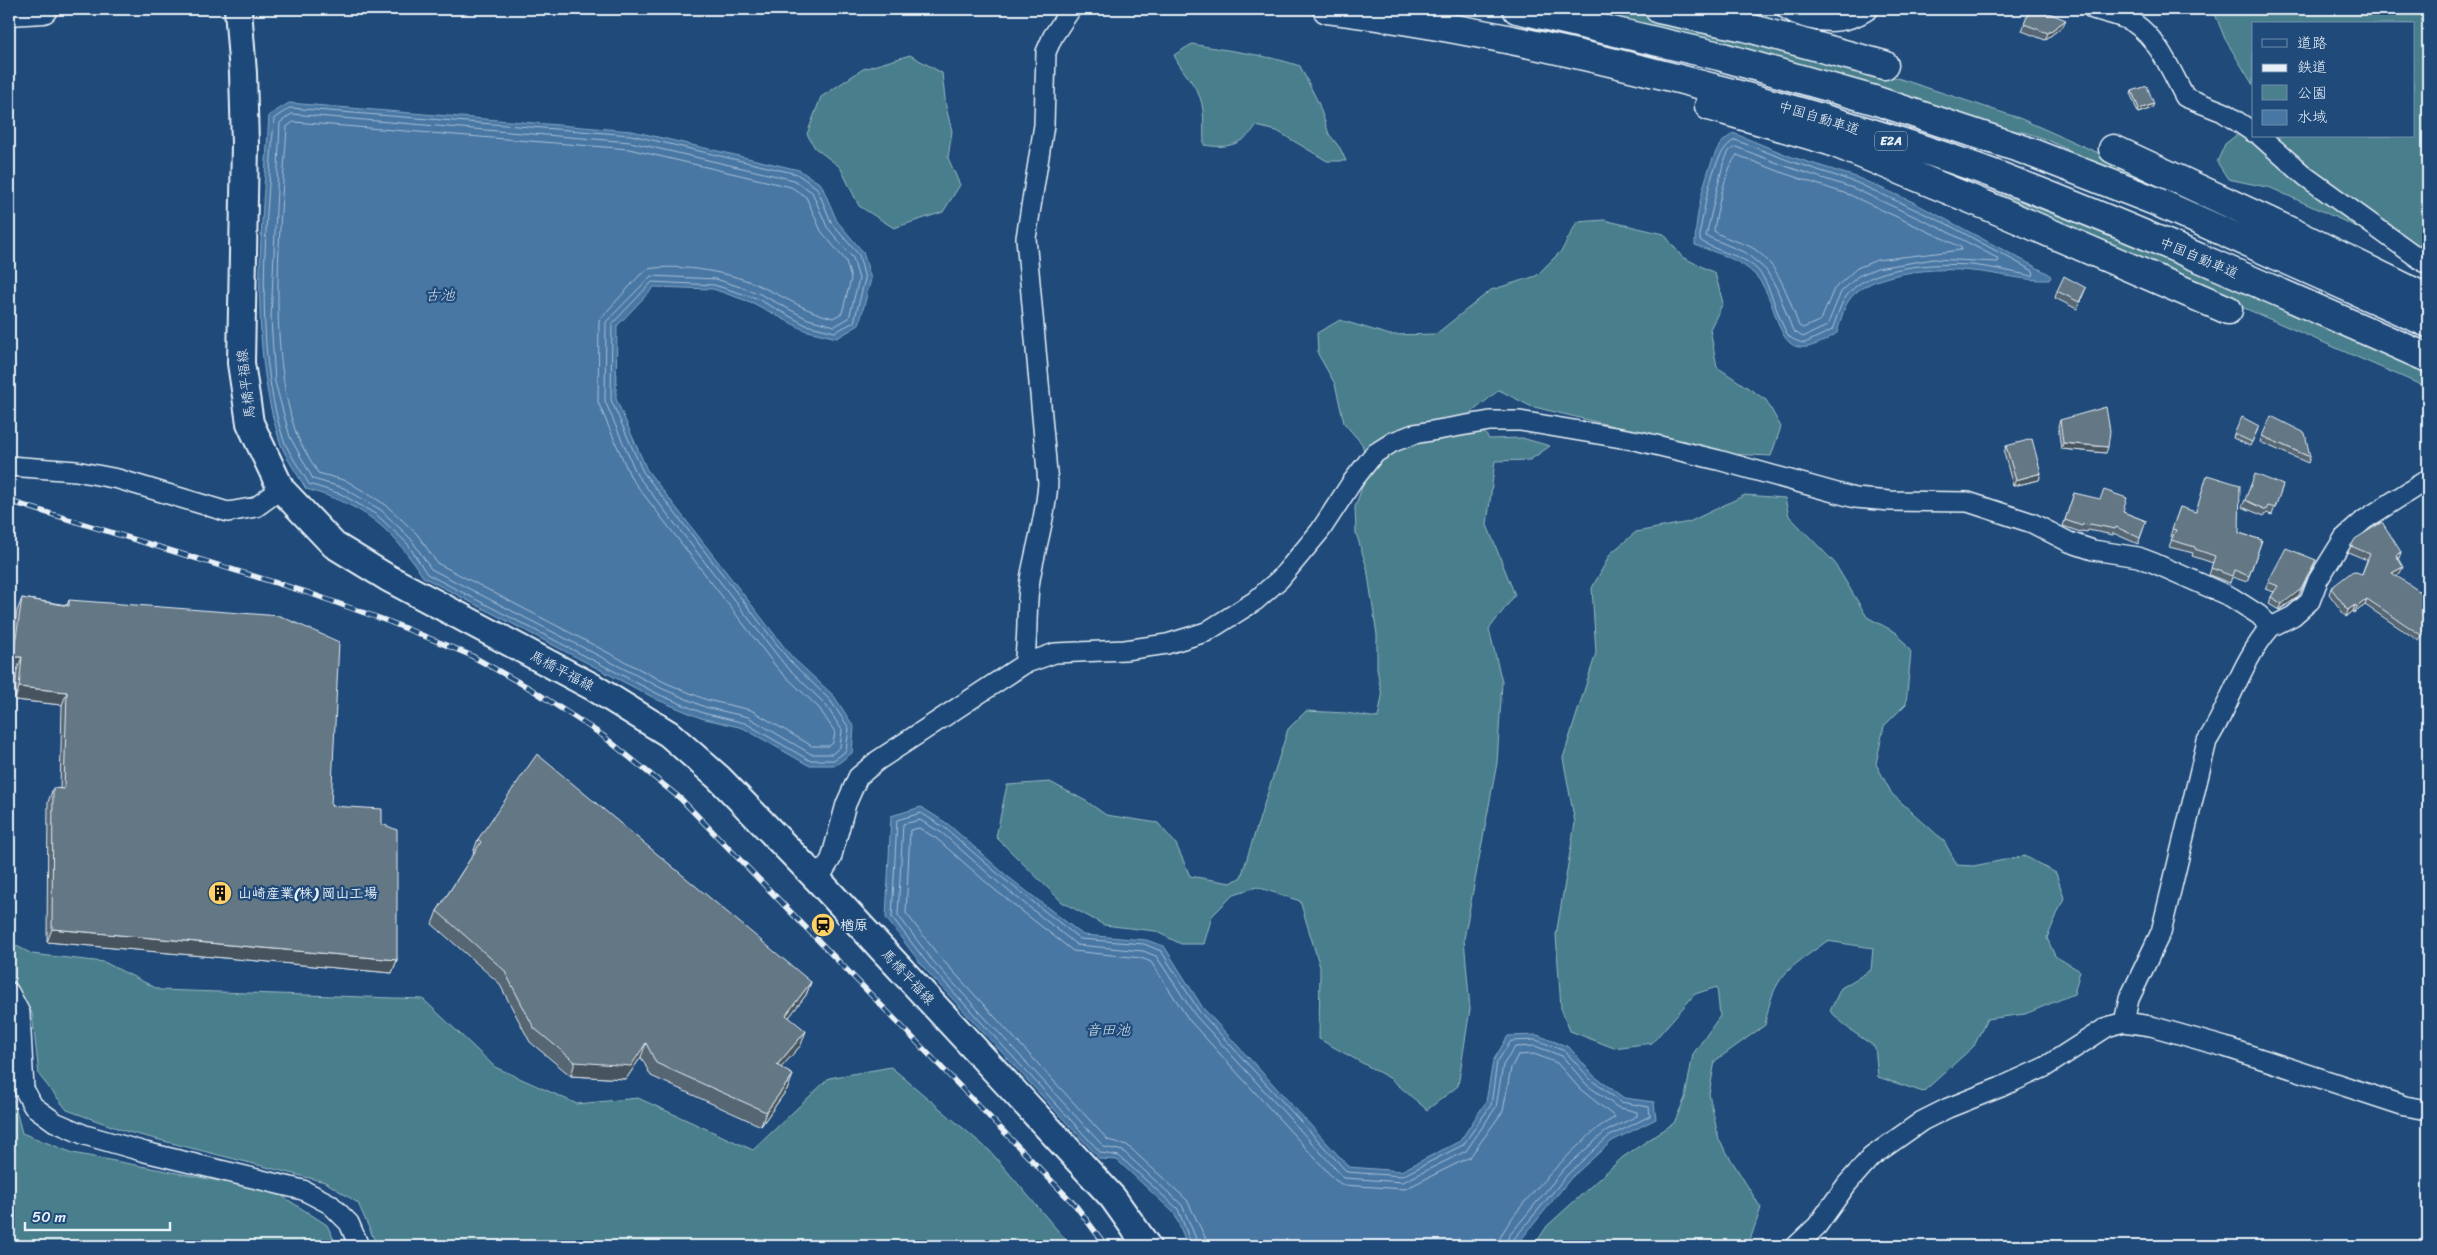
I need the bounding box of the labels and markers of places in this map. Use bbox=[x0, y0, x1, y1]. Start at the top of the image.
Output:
building icon: 山崎産業(株) 岡山工場 bbox=[207, 880, 233, 906]
place label: 山崎産業(株) 岡山工場 bbox=[238, 881, 378, 906]
station icon: 楢原 bbox=[810, 912, 836, 938]
place label: 楢原 bbox=[840, 913, 868, 938]

